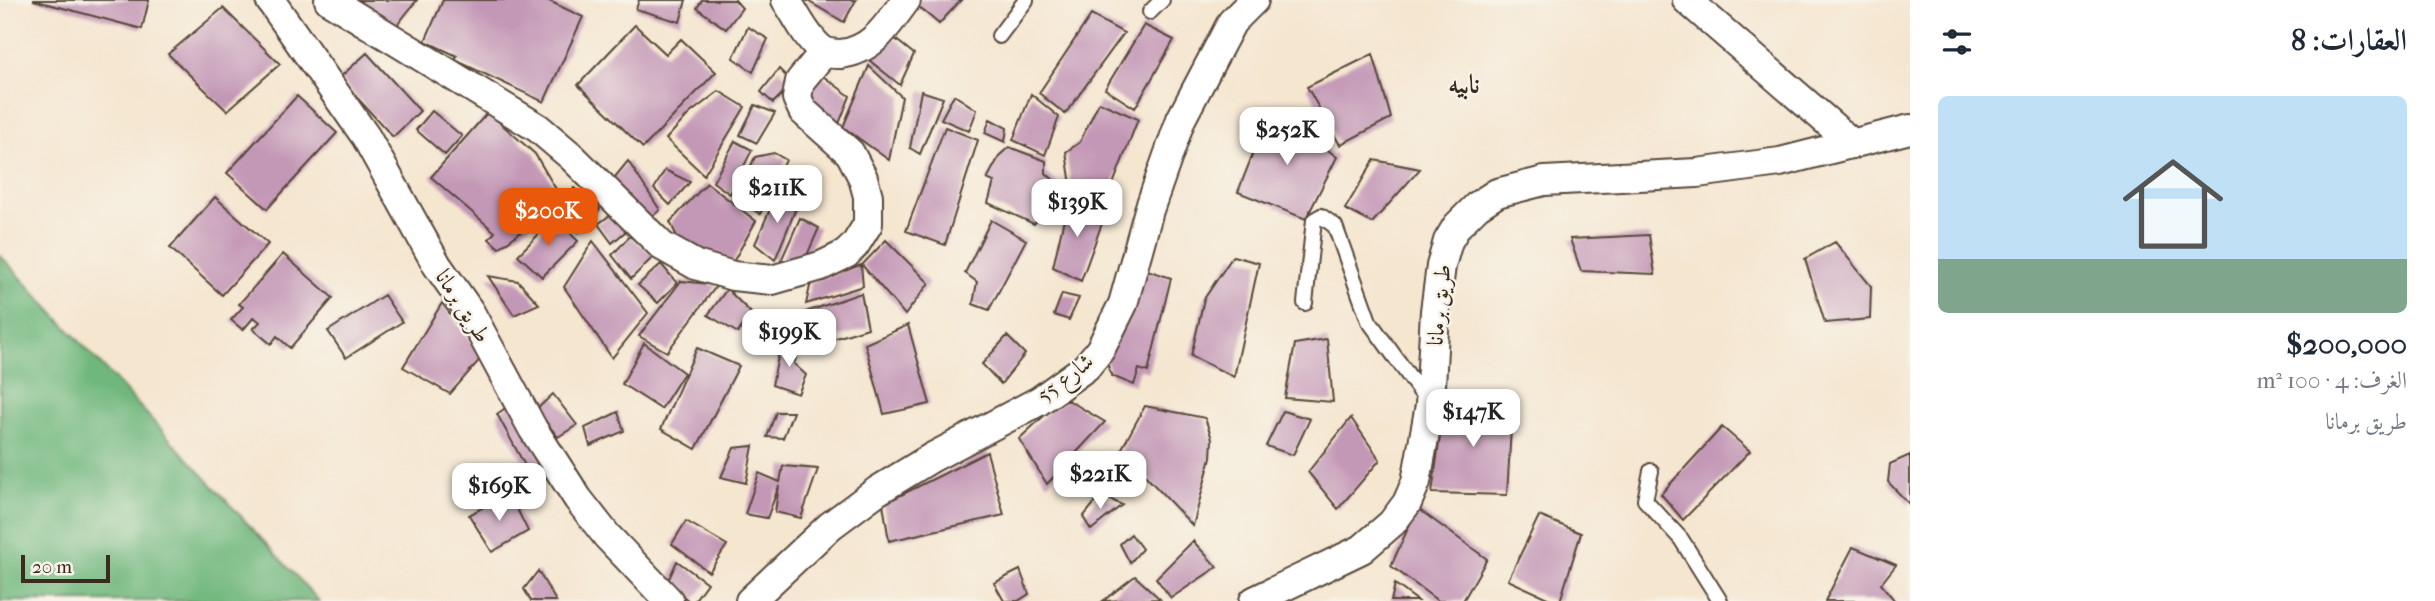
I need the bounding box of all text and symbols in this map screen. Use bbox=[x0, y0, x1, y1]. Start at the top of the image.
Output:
icon: filters bbox=[1938, 23, 1976, 61]
text: العقارات: 8 bbox=[2291, 23, 2407, 58]
district label: نابيه bbox=[1448, 69, 1480, 100]
pin: $252K bbox=[1238, 108, 1336, 167]
text: $252K bbox=[1256, 116, 1318, 143]
icon: home bbox=[2110, 141, 2236, 267]
pin: $211K bbox=[728, 166, 826, 225]
text: $211K bbox=[748, 174, 806, 201]
pin: $139K bbox=[1028, 180, 1126, 239]
pin: $200K bbox=[499, 188, 597, 248]
text: $139K bbox=[1047, 188, 1107, 215]
text: $200K bbox=[515, 197, 581, 224]
street label: طريق برمانا bbox=[1421, 263, 1458, 347]
street label: طريق برمانا bbox=[429, 264, 497, 348]
pin: $199K bbox=[740, 310, 838, 369]
text: $199K bbox=[758, 318, 820, 345]
text: $200,000 bbox=[2286, 327, 2407, 362]
street label: شارع 55 bbox=[1031, 347, 1102, 413]
text: الغرف: 4 · 100 m² bbox=[2256, 367, 2407, 394]
pin: $147K bbox=[1424, 390, 1522, 449]
text: $147K bbox=[1442, 398, 1504, 425]
text: طريق برمانا bbox=[2325, 408, 2407, 435]
pin: $221K bbox=[1051, 452, 1149, 511]
text: $221K bbox=[1069, 460, 1131, 487]
pin: $169K bbox=[450, 463, 548, 523]
text: $169K bbox=[468, 472, 530, 499]
scale bar bbox=[21, 552, 110, 584]
text: 20 m bbox=[32, 556, 72, 578]

